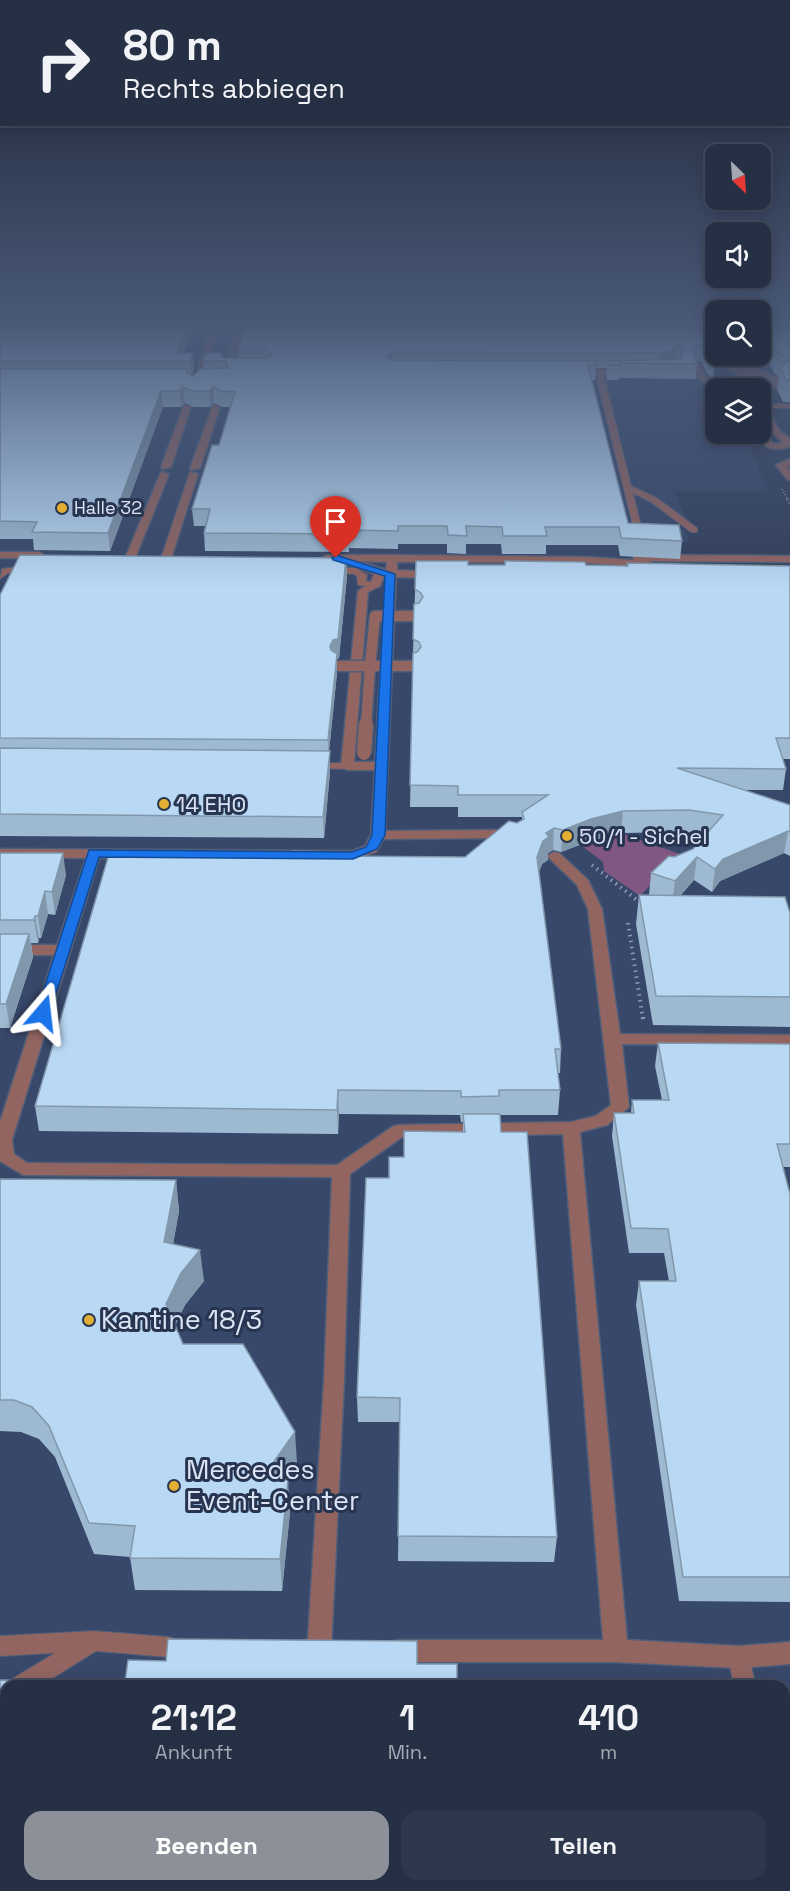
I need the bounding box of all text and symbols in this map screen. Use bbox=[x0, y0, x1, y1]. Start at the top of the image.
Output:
text: 80 m bbox=[123, 19, 222, 72]
icon: right bbox=[24, 24, 102, 102]
text: Rechts abbiegen bbox=[123, 71, 345, 106]
north arrow bbox=[705, 144, 771, 210]
map controls bbox=[705, 144, 771, 444]
button: sound bbox=[705, 222, 771, 288]
button: search bbox=[705, 300, 771, 366]
button: layers bbox=[705, 378, 771, 444]
place label: Halle 32 bbox=[74, 496, 142, 519]
pin bbox=[310, 496, 361, 558]
marker: Halle 32 bbox=[55, 501, 69, 515]
icon: arrive bbox=[319, 505, 352, 538]
place label: 14 EHO bbox=[176, 790, 246, 818]
marker: 14 EHO bbox=[157, 797, 171, 811]
place label: 50/1 - Sichel bbox=[579, 822, 708, 850]
marker: 50/1 - Sichel bbox=[560, 829, 574, 843]
position arrow bbox=[11, 981, 75, 1045]
place label: Kantine 18/3 bbox=[101, 1302, 262, 1337]
marker: Kantine 18/3 bbox=[82, 1313, 96, 1327]
place label: Mercedes Event-Center bbox=[186, 1452, 359, 1518]
marker: Mercedes Event-Center bbox=[167, 1479, 181, 1493]
text: 21:12 bbox=[151, 1695, 237, 1741]
text: 1 bbox=[399, 1695, 416, 1741]
text: 410 bbox=[578, 1695, 639, 1741]
text: Ankunft bbox=[155, 1739, 233, 1765]
text: Min. bbox=[388, 1739, 427, 1765]
text: m bbox=[600, 1739, 617, 1765]
button: Beenden bbox=[24, 1811, 389, 1880]
button: Teilen bbox=[401, 1811, 766, 1880]

